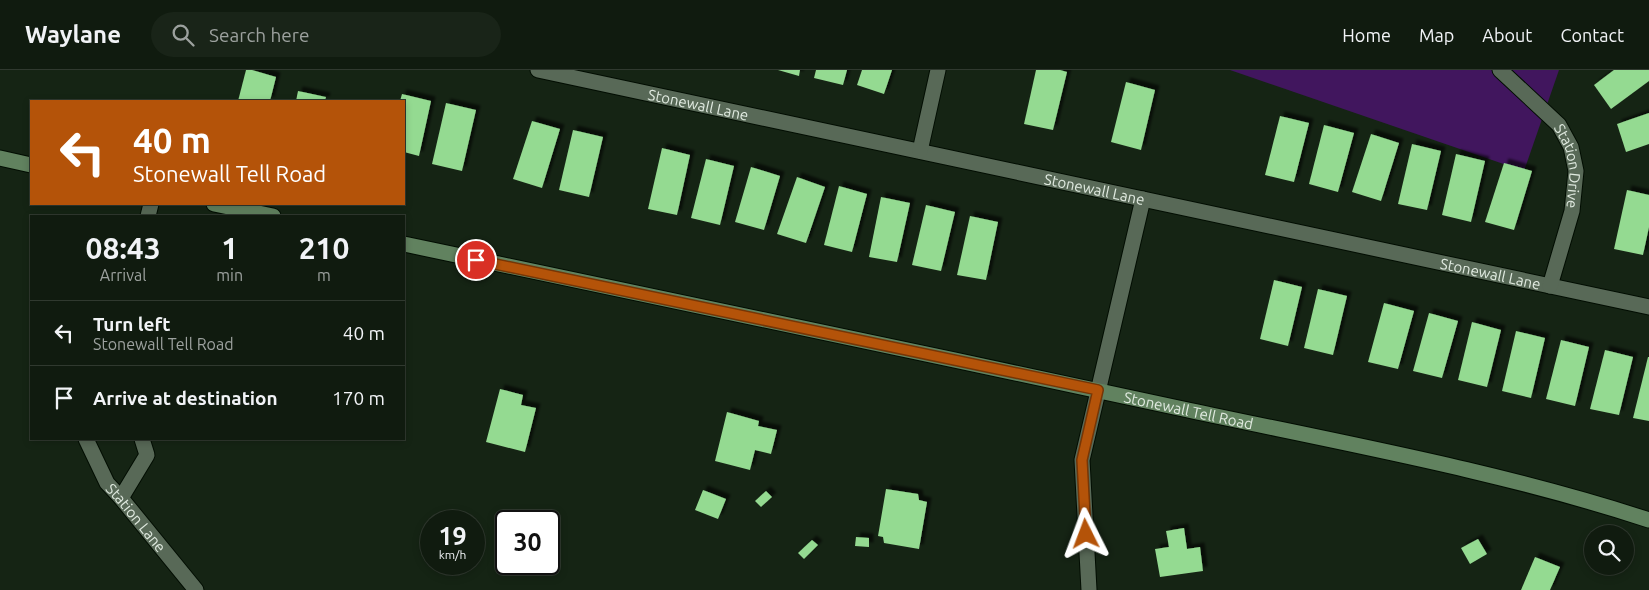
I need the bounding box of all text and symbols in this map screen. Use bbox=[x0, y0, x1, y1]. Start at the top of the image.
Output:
search box bbox=[151, 12, 501, 57]
text: Waylane bbox=[25, 21, 121, 48]
icon: search bbox=[169, 21, 197, 49]
text: Search here bbox=[209, 24, 309, 46]
text: Home bbox=[1342, 25, 1391, 45]
text: Map bbox=[1419, 25, 1454, 45]
text: About bbox=[1482, 25, 1532, 45]
text: Contact bbox=[1560, 25, 1624, 45]
street label: Stonewall Lane bbox=[647, 85, 750, 123]
icon: left bbox=[50, 120, 115, 185]
text: 40 m bbox=[133, 120, 211, 160]
street label: Station Drive bbox=[1551, 121, 1585, 209]
text: Stonewall Tell Road bbox=[133, 161, 326, 186]
street label: Stonewall Lane bbox=[1043, 170, 1146, 208]
text: 08:43 bbox=[86, 231, 161, 265]
text: 1 bbox=[221, 231, 238, 265]
text: 210 bbox=[299, 231, 349, 265]
pin bbox=[455, 239, 497, 281]
icon: arrive bbox=[462, 246, 490, 274]
street label: Stonewall Lane bbox=[1439, 254, 1542, 292]
text: Arrival bbox=[100, 266, 146, 284]
text: min bbox=[216, 266, 243, 284]
text: m bbox=[317, 266, 331, 284]
text: Turn left bbox=[93, 313, 171, 335]
icon: left bbox=[50, 319, 78, 347]
text: 40 m bbox=[343, 322, 385, 344]
text: Stonewall Tell Road bbox=[93, 335, 234, 353]
icon: arrive bbox=[50, 384, 78, 412]
text: Arrive at destination bbox=[93, 387, 278, 409]
text: 170 m bbox=[332, 387, 385, 409]
street label: Stonewall Tell Road bbox=[1122, 388, 1255, 432]
street label: Station Lane bbox=[103, 480, 170, 555]
position arrow bbox=[1059, 507, 1111, 559]
speed limit sign: 30 bbox=[495, 510, 560, 575]
text: 19 bbox=[438, 522, 467, 550]
map controls bbox=[1584, 525, 1634, 575]
button: search bbox=[1584, 525, 1634, 575]
text: km/h bbox=[439, 548, 466, 561]

